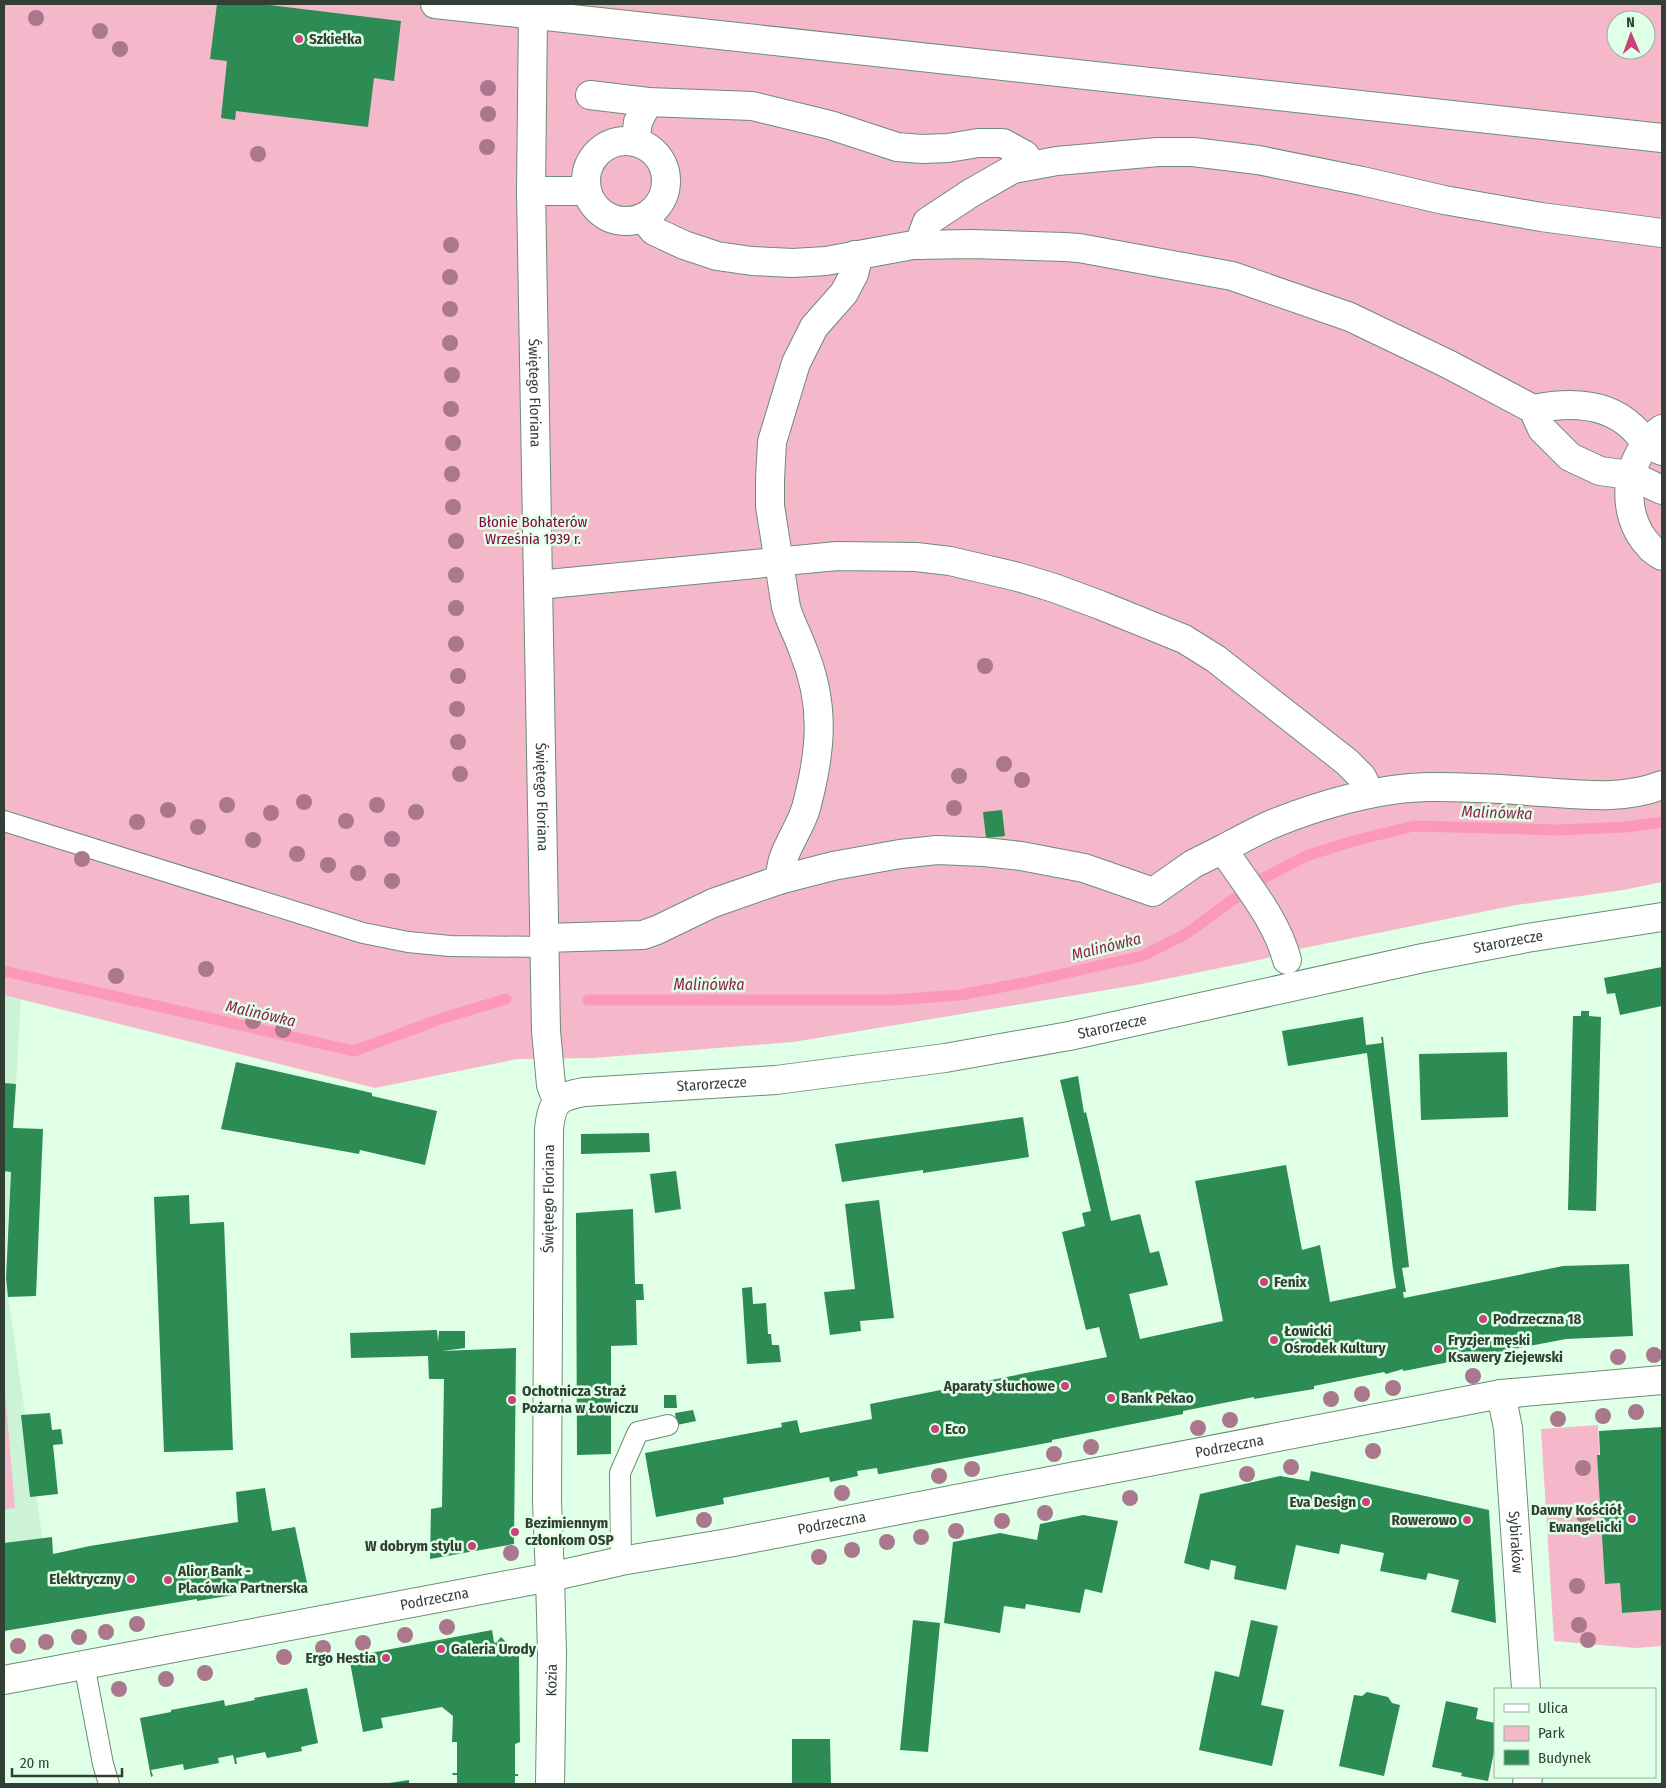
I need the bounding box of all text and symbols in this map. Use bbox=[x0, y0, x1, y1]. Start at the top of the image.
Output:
north arrow bbox=[1606, 10, 1656, 60]
text: N bbox=[1626, 14, 1635, 31]
place label: Szkiełka bbox=[309, 30, 362, 48]
marker: Szkiełka bbox=[293, 33, 305, 45]
street label: Świętego Floriana bbox=[525, 338, 545, 447]
park label: Błonie Bohaterów Września 1939 r. bbox=[479, 513, 588, 548]
street label: Świętego Floriana bbox=[532, 742, 552, 851]
water label: Malinówka bbox=[1461, 802, 1533, 823]
street label: Starorzecze bbox=[1472, 927, 1544, 957]
water label: Malinówka bbox=[1069, 929, 1143, 964]
water label: Malinówka bbox=[673, 975, 745, 994]
water label: Malinówka bbox=[224, 996, 298, 1031]
street label: Starorzecze bbox=[1076, 1010, 1148, 1043]
street label: Starorzecze bbox=[676, 1073, 747, 1095]
street label: Świętego Floriana bbox=[539, 1144, 558, 1253]
place label: Fenix bbox=[1274, 1273, 1307, 1291]
marker: Fenix bbox=[1258, 1276, 1270, 1288]
place label: Podrzeczna 18 bbox=[1493, 1310, 1582, 1328]
marker: Podrzeczna 18 bbox=[1477, 1313, 1489, 1325]
place label: Łowicki Ośrodek Kultury bbox=[1284, 1322, 1387, 1357]
place label: Fryzjer męski Ksawery Ziejewski bbox=[1448, 1331, 1563, 1366]
marker: Łowicki Ośrodek Kultury bbox=[1268, 1334, 1280, 1346]
marker: Fryzjer męski Ksawery Ziejewski bbox=[1432, 1343, 1444, 1355]
place label: Aparaty słuchowe bbox=[943, 1377, 1055, 1395]
marker: Aparaty słuchowe bbox=[1059, 1380, 1071, 1392]
place label: Ochotnicza Straż Pożarna w Łowiczu bbox=[522, 1382, 638, 1417]
place label: Bank Pekao bbox=[1121, 1389, 1194, 1407]
marker: Bank Pekao bbox=[1105, 1392, 1117, 1404]
marker: Ochotnicza Straż Pożarna w Łowiczu bbox=[506, 1394, 518, 1406]
place label: Eco bbox=[945, 1420, 966, 1438]
marker: Eco bbox=[929, 1423, 941, 1435]
street label: Podrzeczna bbox=[1194, 1431, 1265, 1462]
place label: Eva Design bbox=[1290, 1493, 1356, 1511]
marker: Eva Design bbox=[1360, 1496, 1372, 1508]
place label: Dawny Kościół Ewangelicki bbox=[1531, 1501, 1623, 1536]
street label: Podrzeczna bbox=[796, 1508, 867, 1538]
street label: Sybiraków bbox=[1505, 1510, 1527, 1574]
place label: Rowerowo bbox=[1391, 1511, 1457, 1529]
marker: Dawny Kościół Ewangelicki bbox=[1626, 1513, 1638, 1525]
place label: Bezimiennym członkom OSP bbox=[525, 1514, 614, 1549]
marker: Rowerowo bbox=[1461, 1514, 1473, 1526]
marker: Bezimiennym członkom OSP bbox=[509, 1526, 521, 1538]
place label: W dobrym stylu bbox=[365, 1537, 462, 1555]
marker: W dobrym stylu bbox=[466, 1540, 478, 1552]
place label: Alior Bank - Placówka Partnerska bbox=[177, 1562, 308, 1597]
place label: Elektryczny bbox=[49, 1570, 122, 1588]
marker: Elektryczny bbox=[125, 1573, 137, 1585]
marker: Alior Bank - Placówka Partnerska bbox=[162, 1574, 174, 1586]
street label: Podrzeczna bbox=[399, 1584, 470, 1614]
place label: Galeria Urody bbox=[451, 1640, 537, 1658]
marker: Galeria Urody bbox=[435, 1643, 447, 1655]
place label: Ergo Hestia bbox=[306, 1649, 377, 1667]
marker: Ergo Hestia bbox=[380, 1652, 392, 1664]
street label: Kozia bbox=[542, 1664, 561, 1696]
legend bbox=[1494, 1688, 1656, 1778]
text: Ulica bbox=[1538, 1699, 1568, 1717]
text: Park bbox=[1538, 1724, 1565, 1742]
scale bar bbox=[12, 1746, 122, 1778]
text: Budynek bbox=[1538, 1749, 1591, 1767]
text: 20 m bbox=[20, 1754, 50, 1772]

